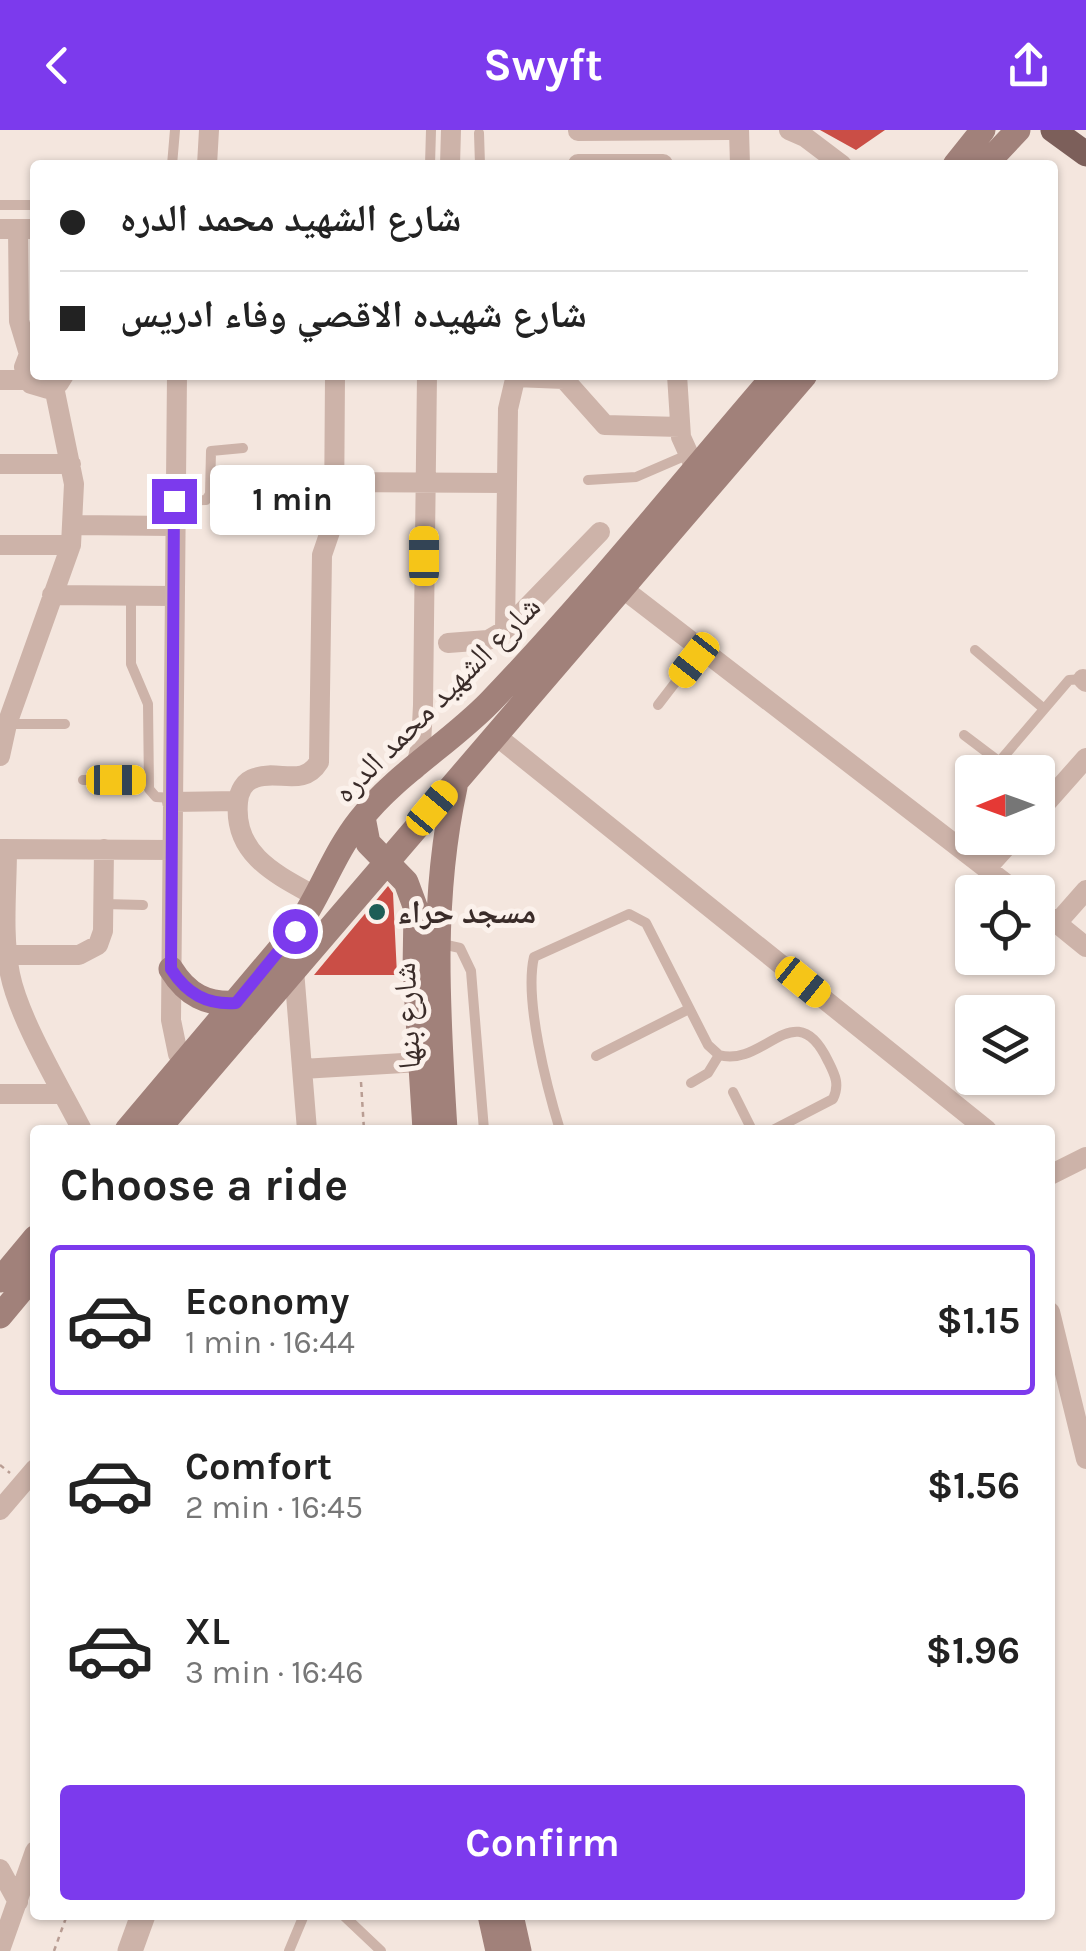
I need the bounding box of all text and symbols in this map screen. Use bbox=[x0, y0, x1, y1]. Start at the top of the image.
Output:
icon: back bbox=[30, 38, 85, 93]
icon: share bbox=[1001, 38, 1056, 93]
text: Swyft bbox=[483, 39, 603, 91]
text: شارع الشهيد محمد الدره bbox=[120, 196, 461, 241]
text: شارع شهيده الاقصي وفاء ادريس bbox=[120, 292, 587, 337]
callout: 1 min bbox=[209, 466, 374, 536]
route end bbox=[152, 479, 197, 524]
text: 1 min bbox=[252, 481, 333, 518]
car bbox=[409, 526, 439, 586]
street label: شارع الشهيد محمد الدره bbox=[326, 588, 549, 811]
car bbox=[664, 627, 724, 693]
north arrow bbox=[955, 755, 1055, 855]
map controls bbox=[955, 755, 1055, 1095]
car bbox=[86, 765, 146, 795]
car bbox=[401, 775, 463, 841]
button: locate bbox=[955, 875, 1055, 975]
place label: مسجد حراء bbox=[397, 894, 536, 931]
marker: مسجد حراء bbox=[366, 901, 388, 923]
route start bbox=[273, 909, 318, 954]
car bbox=[770, 951, 836, 1013]
street label: شارع بنها bbox=[386, 962, 429, 1070]
button: layers bbox=[955, 995, 1055, 1095]
text: Choose a ride bbox=[60, 1159, 348, 1211]
icon: car bbox=[65, 1275, 155, 1365]
text: Economy bbox=[185, 1279, 349, 1324]
text: $1.15 bbox=[936, 1298, 1020, 1343]
text: 1 min · 16:44 bbox=[185, 1324, 355, 1361]
icon: car bbox=[65, 1440, 155, 1530]
text: Comfort bbox=[185, 1444, 332, 1489]
text: $1.56 bbox=[927, 1463, 1020, 1508]
text: 2 min · 16:45 bbox=[185, 1489, 363, 1526]
icon: car bbox=[65, 1605, 155, 1695]
text: XL bbox=[185, 1609, 230, 1654]
text: $1.96 bbox=[926, 1628, 1020, 1673]
text: 3 min · 16:46 bbox=[185, 1654, 364, 1691]
button: Confirm bbox=[60, 1785, 1025, 1900]

